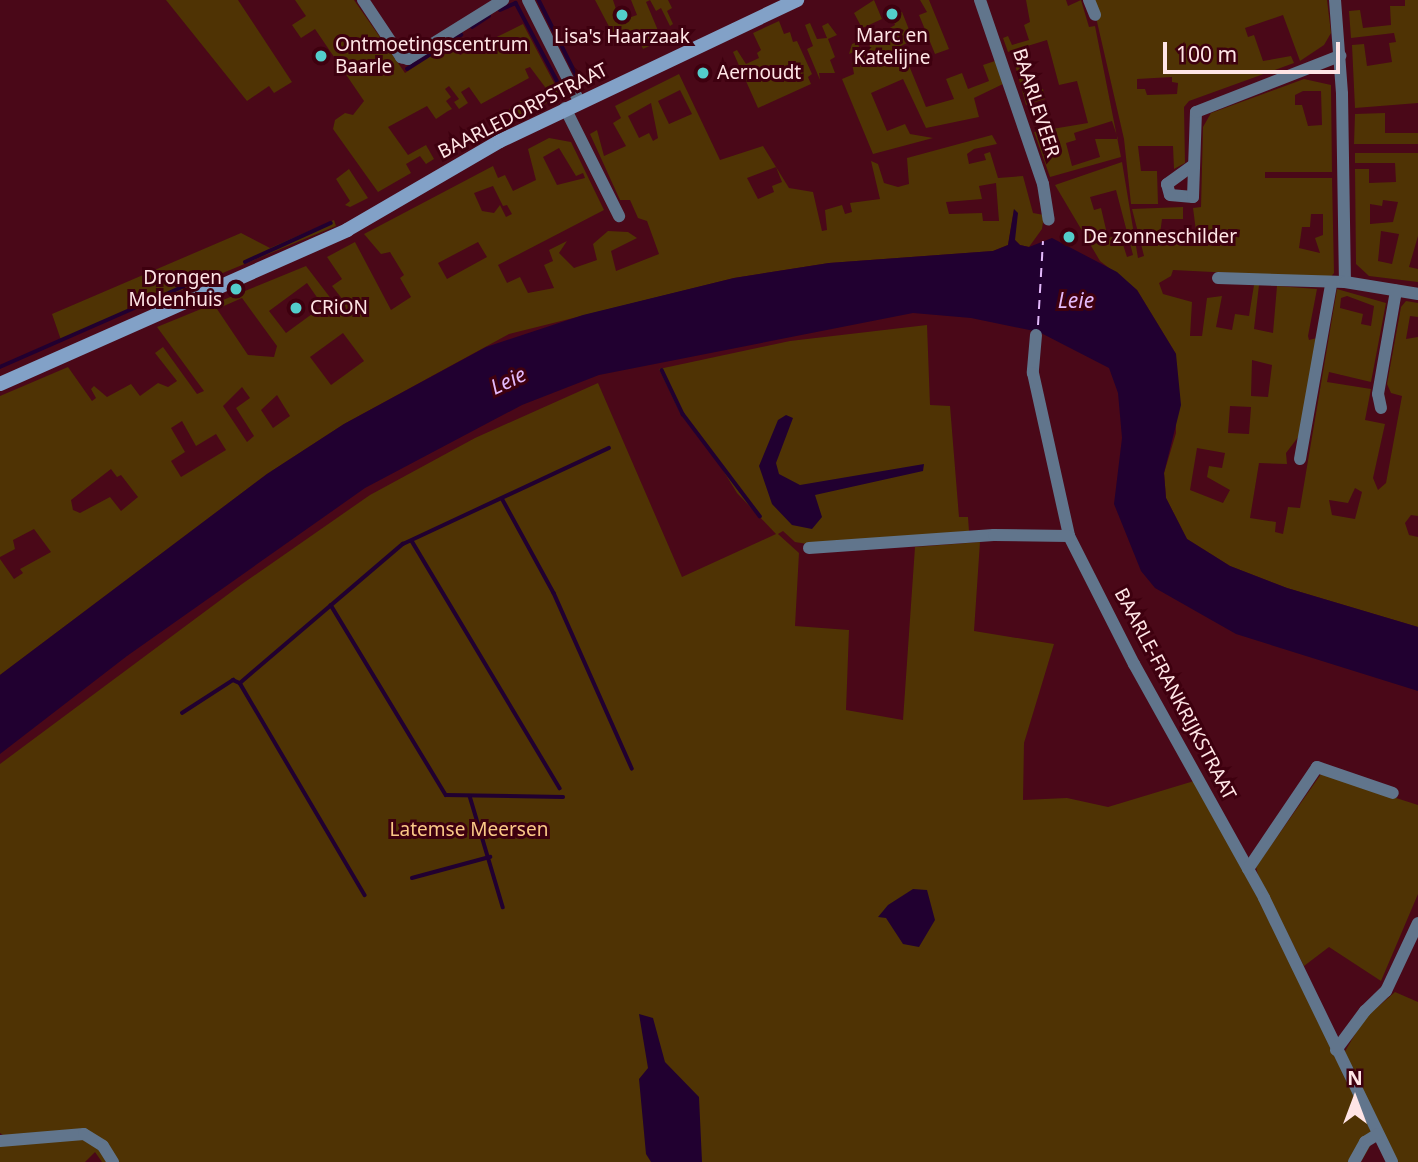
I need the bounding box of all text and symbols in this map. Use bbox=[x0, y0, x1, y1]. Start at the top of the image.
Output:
marker: Marc en Katelijne bbox=[884, 6, 900, 22]
marker: Lisa's Haarzaak bbox=[614, 7, 630, 23]
place label: Marc en Katelijne bbox=[853, 25, 931, 69]
place label: Lisa's Haarzaak bbox=[554, 26, 690, 48]
scale bar bbox=[1166, 28, 1343, 72]
place label: Ontmoetingscentrum Baarle bbox=[335, 34, 528, 78]
text: 100 m bbox=[1176, 40, 1237, 68]
street label: BAARLEVEER bbox=[1008, 46, 1064, 160]
marker: Ontmoetingscentrum Baarle bbox=[313, 48, 329, 64]
street label: BAARLEDORPSTRAAT bbox=[434, 58, 612, 164]
place label: Aernoudt bbox=[717, 62, 801, 84]
marker: Aernoudt bbox=[695, 65, 711, 81]
place label: De zonneschilder bbox=[1083, 226, 1237, 248]
marker: De zonneschilder bbox=[1061, 229, 1077, 245]
place label: Drongen Molenhuis bbox=[128, 267, 222, 311]
marker: Drongen Molenhuis bbox=[228, 281, 244, 297]
water label: Leie bbox=[1058, 287, 1094, 313]
place label: CRiON bbox=[310, 297, 368, 319]
marker: CRiON bbox=[288, 300, 304, 316]
water label: Leie bbox=[486, 361, 530, 399]
street label: BAARLE-FRANKRIJKSTRAAT bbox=[1109, 584, 1241, 804]
park label: Latemse Meersen bbox=[390, 819, 548, 841]
north arrow bbox=[1320, 1064, 1390, 1134]
text: N bbox=[1347, 1065, 1363, 1091]

